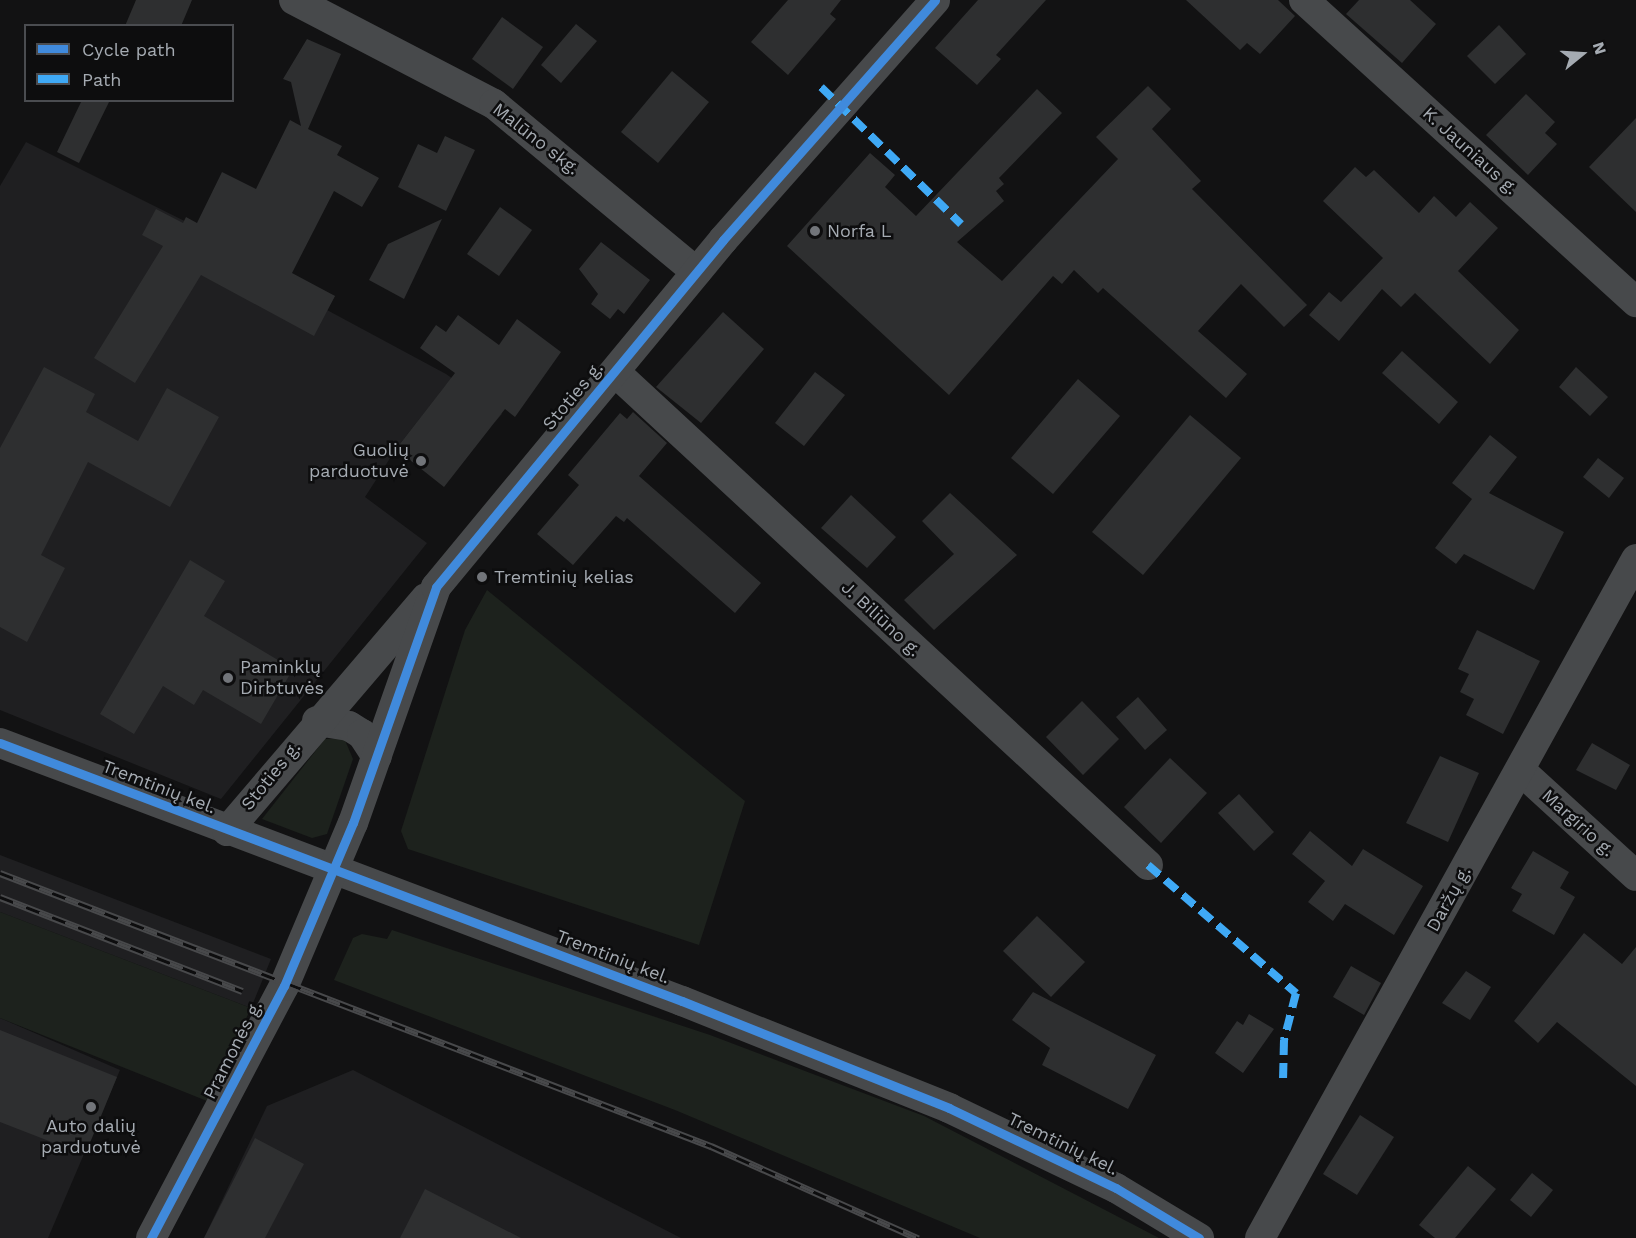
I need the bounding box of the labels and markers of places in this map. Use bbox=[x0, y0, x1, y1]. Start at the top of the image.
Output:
place label: Norfa L bbox=[827, 220, 892, 242]
marker: Norfa L bbox=[808, 224, 822, 238]
place label: Guolių parduotuvė bbox=[309, 440, 409, 482]
marker: Guolių parduotuvė bbox=[414, 454, 428, 468]
place label: Tremtinių kelias bbox=[494, 566, 634, 588]
marker: Tremtinių kelias bbox=[475, 570, 489, 584]
place label: Paminklų Dirbtuvės bbox=[240, 657, 324, 700]
marker: Paminklų Dirbtuvės bbox=[221, 671, 235, 685]
marker: Auto dalių parduotuvė bbox=[84, 1100, 98, 1114]
place label: Auto dalių parduotuvė bbox=[41, 1116, 141, 1158]

